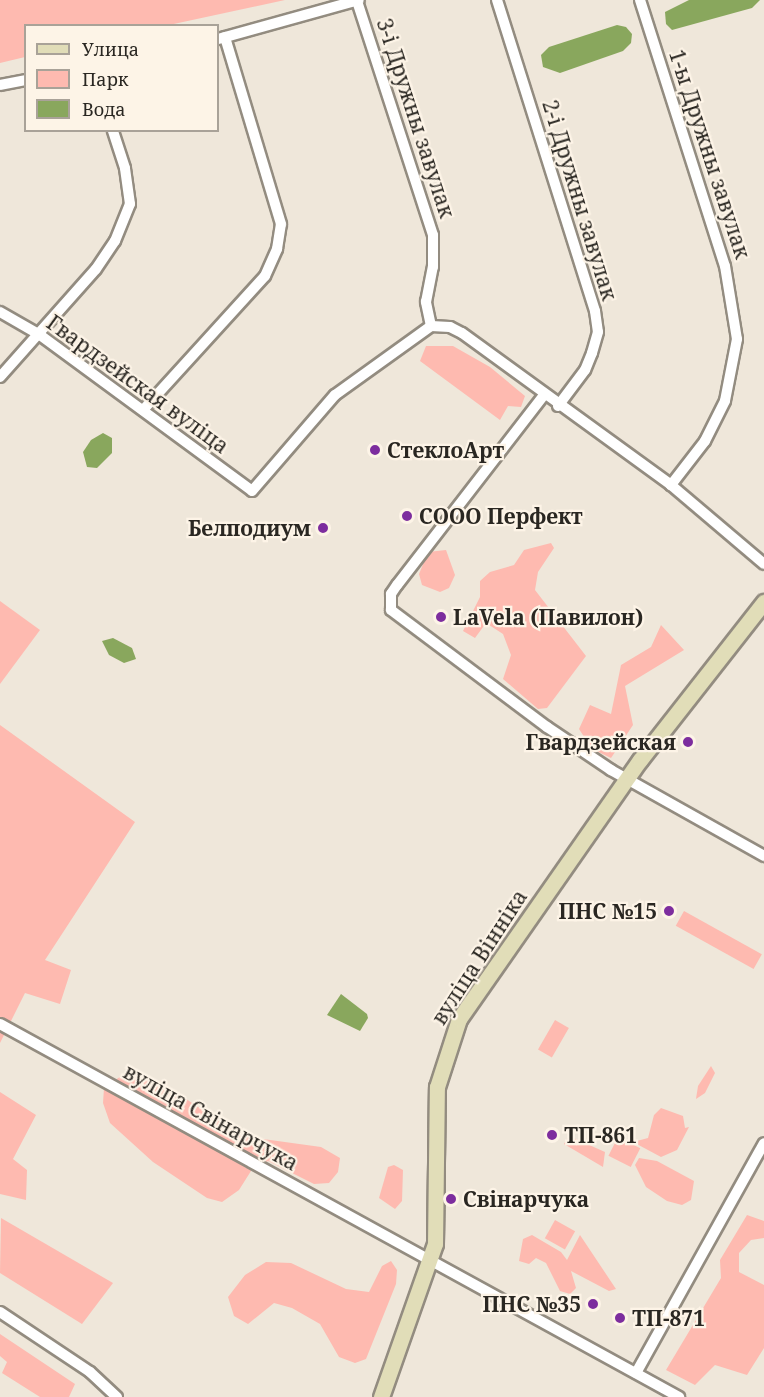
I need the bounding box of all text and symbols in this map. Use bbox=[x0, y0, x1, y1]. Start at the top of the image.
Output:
street label: 3-і Дружны завулак bbox=[372, 15, 460, 221]
legend bbox=[24, 24, 219, 132]
text: Улица bbox=[82, 37, 139, 61]
street label: 1-ы Дружны завулак bbox=[664, 46, 756, 262]
text: Парк bbox=[82, 67, 129, 91]
text: Вода bbox=[82, 97, 126, 121]
street label: 2-і Дружны завулак bbox=[538, 97, 622, 303]
street label: Гвардзейская вуліца bbox=[42, 310, 234, 458]
place label: СтеклоАрт bbox=[387, 437, 504, 463]
marker: СтеклоАрт bbox=[368, 443, 382, 457]
place label: СООО Перфект bbox=[419, 503, 583, 529]
marker: СООО Перфект bbox=[400, 509, 414, 523]
place label: Белподиум bbox=[188, 515, 311, 541]
marker: Белподиум bbox=[316, 521, 330, 535]
place label: LaVela (Павилон) bbox=[453, 604, 643, 630]
marker: LaVela (Павилон) bbox=[434, 610, 448, 624]
place label: Гвардзейская bbox=[526, 729, 676, 755]
marker: Гвардзейская bbox=[681, 735, 695, 749]
street label: вуліца Вінніка bbox=[426, 885, 532, 1029]
place label: ПНС №15 bbox=[558, 898, 657, 924]
marker: ПНС №15 bbox=[662, 904, 676, 918]
street label: вуліца Свінарчука bbox=[119, 1059, 303, 1175]
place label: ТП-861 bbox=[564, 1122, 637, 1148]
marker: ТП-861 bbox=[545, 1128, 559, 1142]
place label: Свінарчука bbox=[463, 1186, 589, 1212]
marker: Свінарчука bbox=[444, 1192, 458, 1206]
place label: ПНС №35 bbox=[482, 1291, 581, 1317]
marker: ПНС №35 bbox=[586, 1297, 600, 1311]
place label: ТП-871 bbox=[632, 1305, 705, 1331]
marker: ТП-871 bbox=[613, 1311, 627, 1325]

